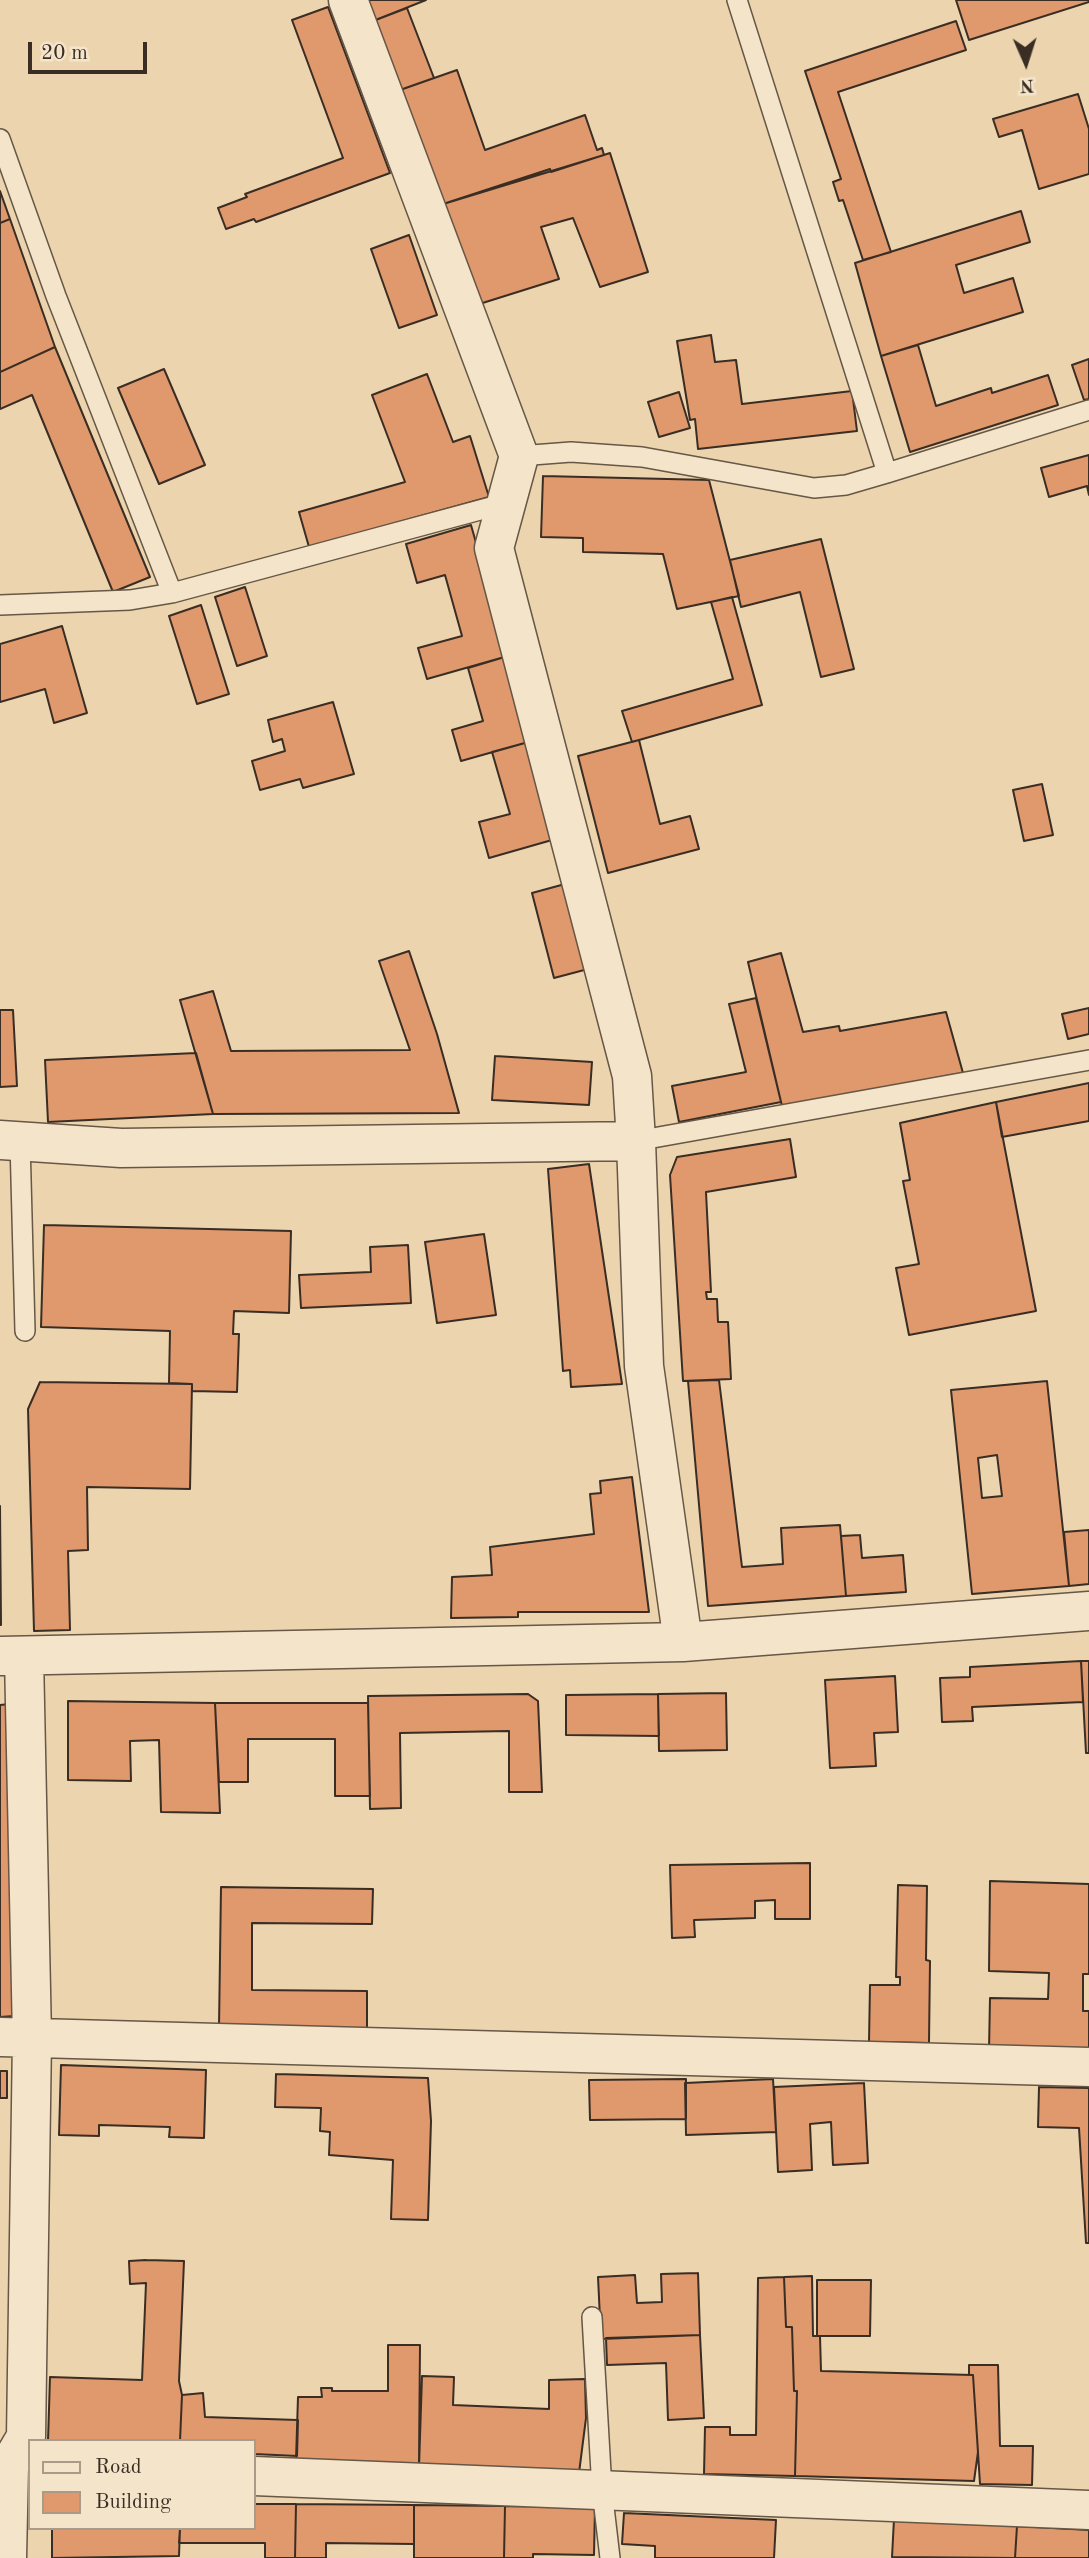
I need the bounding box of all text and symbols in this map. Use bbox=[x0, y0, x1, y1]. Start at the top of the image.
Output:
scale bar bbox=[32, 28, 150, 72]
north arrow bbox=[991, 28, 1061, 98]
text: 20 m bbox=[41, 43, 88, 64]
text: N bbox=[1019, 75, 1035, 94]
legend bbox=[28, 2439, 256, 2530]
text: Road bbox=[95, 2457, 142, 2478]
text: Building bbox=[95, 2492, 171, 2513]

